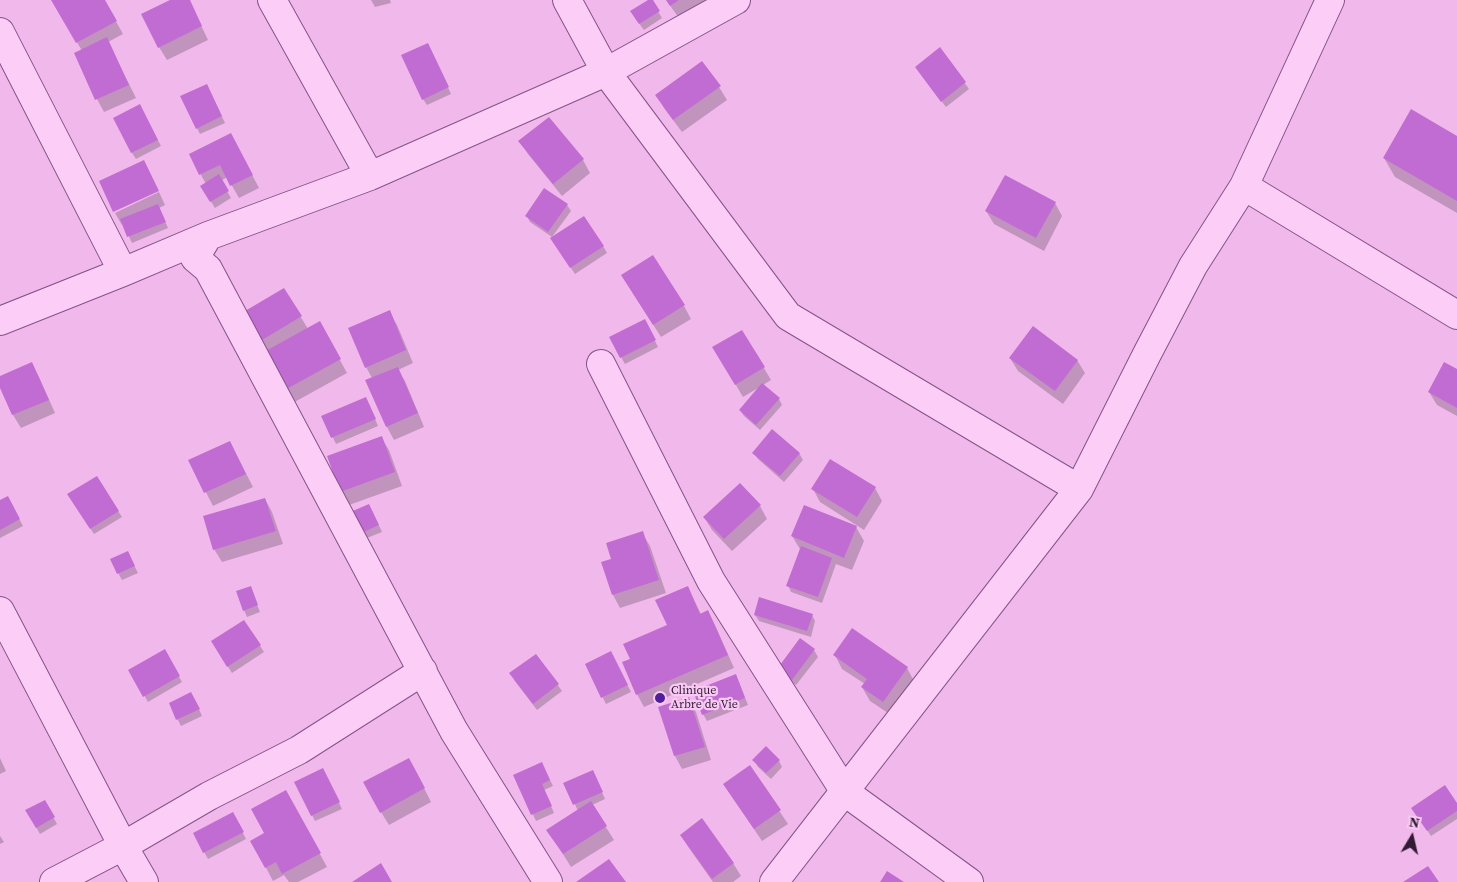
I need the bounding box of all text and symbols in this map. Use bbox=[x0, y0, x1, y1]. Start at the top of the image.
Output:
place label: Clinique Arbre de Vie bbox=[671, 684, 738, 712]
marker: Clinique Arbre de Vie bbox=[653, 691, 667, 705]
north arrow bbox=[1387, 812, 1437, 862]
text: N bbox=[1408, 812, 1421, 833]

